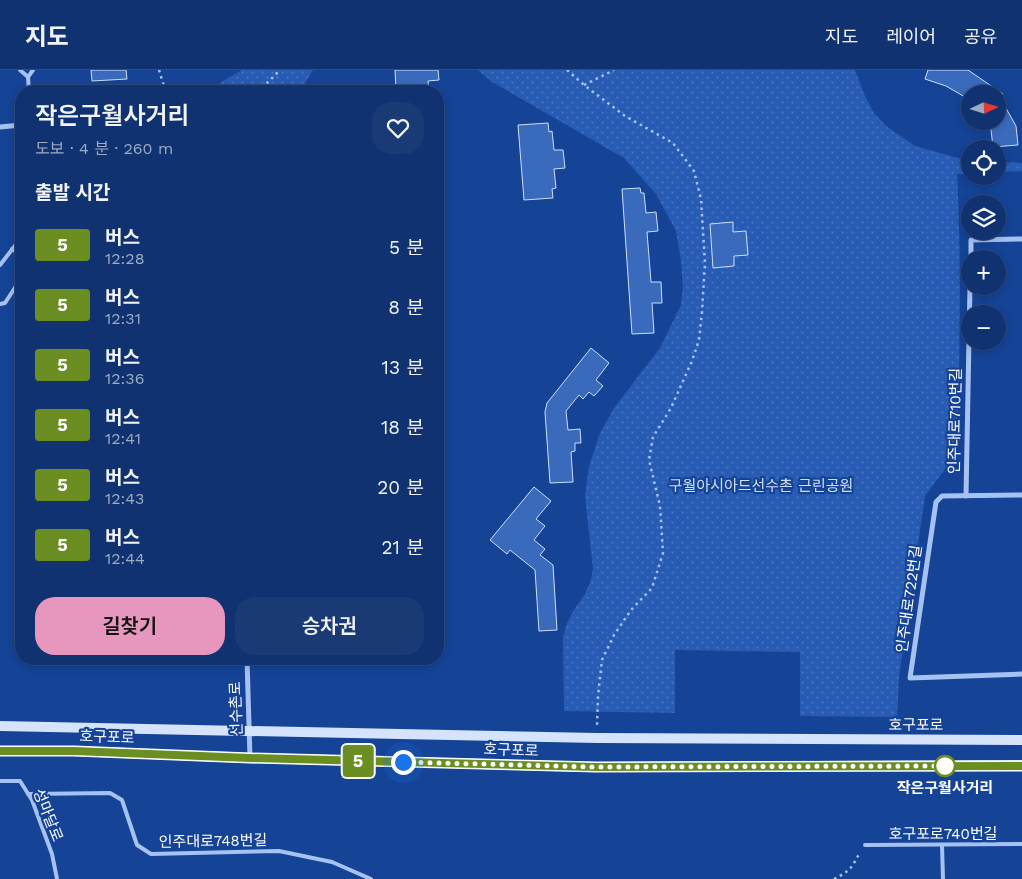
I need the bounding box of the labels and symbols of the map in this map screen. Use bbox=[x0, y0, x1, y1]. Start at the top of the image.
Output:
north arrow bbox=[961, 85, 1006, 130]
street label: 인주대로710번길 bbox=[945, 368, 965, 474]
park label: 구월아시아드선수촌 근린공원 bbox=[669, 477, 853, 495]
street label: 인주대로722번길 bbox=[893, 544, 925, 654]
street label: 선수촌로 bbox=[226, 681, 246, 737]
street label: 호구포로 bbox=[888, 716, 944, 734]
street label: 호구포로 bbox=[79, 727, 135, 747]
street label: 호구포로 bbox=[483, 740, 539, 760]
line badge: 5 bbox=[342, 745, 374, 777]
your location bbox=[391, 750, 416, 775]
marker: 작은구월사거리 bbox=[934, 755, 956, 777]
place label: 작은구월사거리 bbox=[897, 779, 993, 797]
street label: 성마달로 bbox=[29, 786, 67, 844]
street label: 호구포로740번길 bbox=[889, 825, 997, 843]
street label: 인주대로748번길 bbox=[159, 831, 267, 851]

